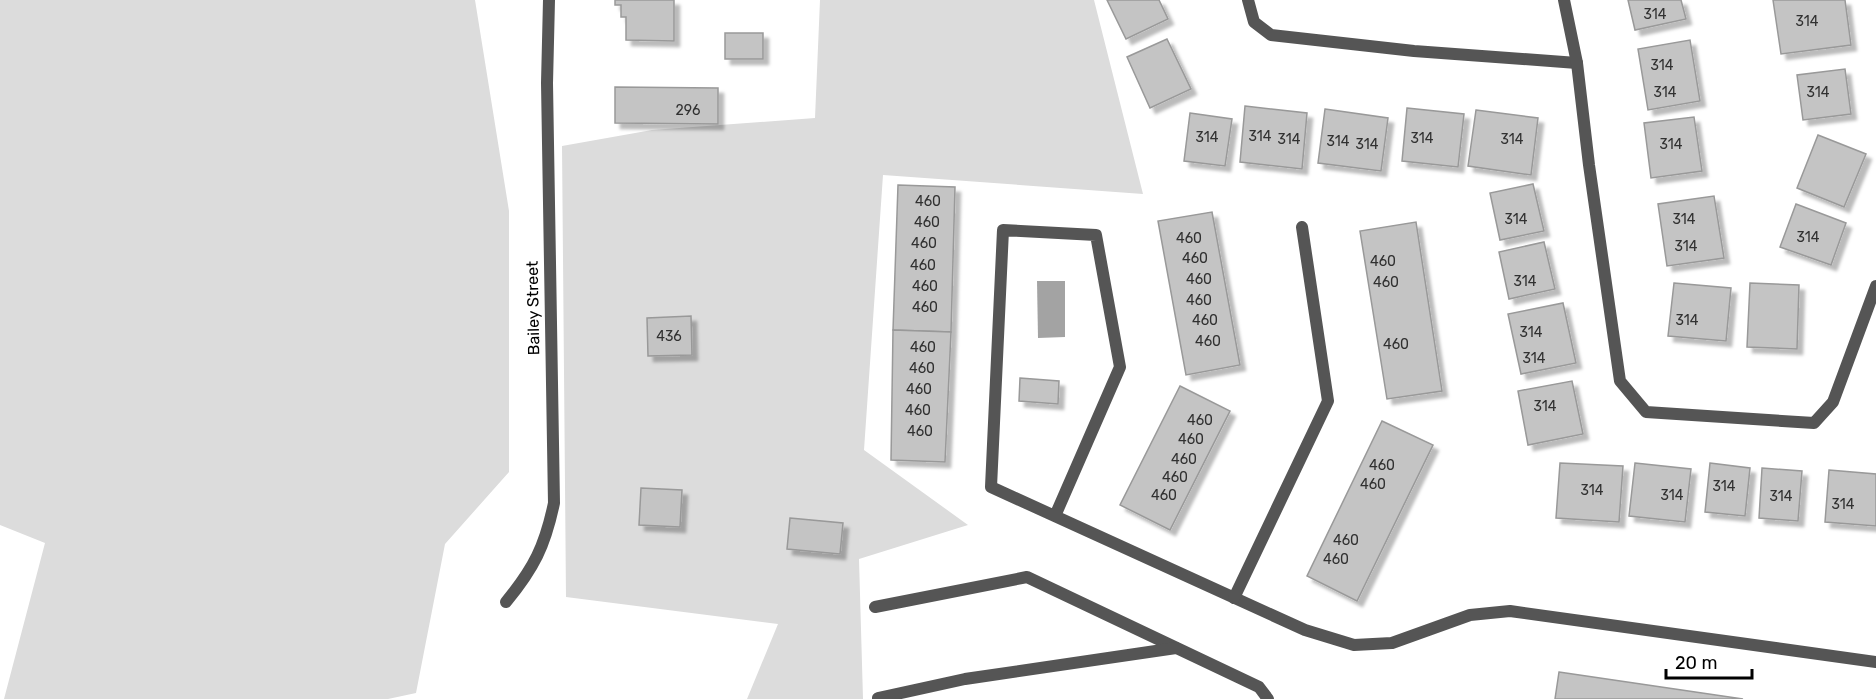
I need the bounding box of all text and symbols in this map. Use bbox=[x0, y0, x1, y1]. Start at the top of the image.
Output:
house number: 314 bbox=[1644, 6, 1667, 23]
house number: 314 bbox=[1796, 13, 1819, 30]
house number: 314 bbox=[1651, 57, 1674, 74]
house number: 314 bbox=[1654, 84, 1677, 101]
house number: 314 bbox=[1807, 84, 1830, 101]
house number: 296 bbox=[676, 102, 700, 119]
house number: 314 bbox=[1249, 128, 1272, 145]
house number: 314 bbox=[1196, 129, 1219, 146]
house number: 314 bbox=[1411, 130, 1434, 147]
house number: 314 bbox=[1278, 131, 1301, 148]
house number: 314 bbox=[1501, 131, 1524, 148]
house number: 314 bbox=[1327, 133, 1350, 150]
house number: 314 bbox=[1356, 136, 1379, 153]
house number: 314 bbox=[1660, 136, 1683, 153]
house number: 460 bbox=[915, 193, 941, 210]
house number: 314 bbox=[1505, 211, 1528, 228]
house number: 314 bbox=[1673, 211, 1696, 228]
house number: 460 bbox=[914, 214, 940, 231]
house number: 314 bbox=[1797, 229, 1820, 246]
house number: 460 bbox=[1176, 230, 1202, 247]
house number: 460 bbox=[911, 235, 937, 252]
house number: 314 bbox=[1675, 238, 1698, 255]
house number: 460 bbox=[1182, 250, 1208, 267]
house number: 460 bbox=[1370, 253, 1396, 270]
house number: 460 bbox=[910, 257, 936, 274]
street label: Bailey Street bbox=[523, 261, 543, 355]
house number: 460 bbox=[1186, 271, 1212, 288]
house number: 314 bbox=[1514, 273, 1537, 290]
house number: 460 bbox=[1373, 274, 1399, 291]
house number: 460 bbox=[912, 278, 938, 295]
house number: 460 bbox=[1186, 292, 1212, 309]
house number: 460 bbox=[912, 299, 938, 316]
house number: 460 bbox=[1192, 312, 1218, 329]
house number: 314 bbox=[1676, 312, 1699, 329]
house number: 314 bbox=[1520, 324, 1543, 341]
house number: 436 bbox=[656, 328, 682, 345]
house number: 460 bbox=[1195, 333, 1221, 350]
house number: 460 bbox=[1383, 336, 1409, 353]
house number: 460 bbox=[910, 339, 936, 356]
house number: 314 bbox=[1523, 350, 1546, 367]
house number: 460 bbox=[909, 360, 935, 377]
house number: 460 bbox=[906, 381, 932, 398]
house number: 314 bbox=[1534, 398, 1557, 415]
house number: 460 bbox=[905, 402, 931, 419]
house number: 460 bbox=[1187, 412, 1213, 429]
house number: 460 bbox=[907, 423, 933, 440]
house number: 460 bbox=[1178, 431, 1204, 448]
house number: 460 bbox=[1171, 451, 1197, 468]
house number: 460 bbox=[1369, 457, 1395, 474]
house number: 460 bbox=[1162, 469, 1188, 486]
house number: 460 bbox=[1360, 476, 1386, 493]
house number: 314 bbox=[1713, 478, 1736, 495]
house number: 314 bbox=[1581, 482, 1604, 499]
house number: 460 bbox=[1151, 487, 1177, 504]
house number: 314 bbox=[1661, 487, 1684, 504]
house number: 314 bbox=[1770, 488, 1793, 505]
house number: 314 bbox=[1832, 496, 1855, 513]
house number: 460 bbox=[1333, 532, 1359, 549]
house number: 460 bbox=[1323, 551, 1349, 568]
scale bar bbox=[1666, 642, 1752, 680]
text: 20 m bbox=[1675, 652, 1717, 674]

